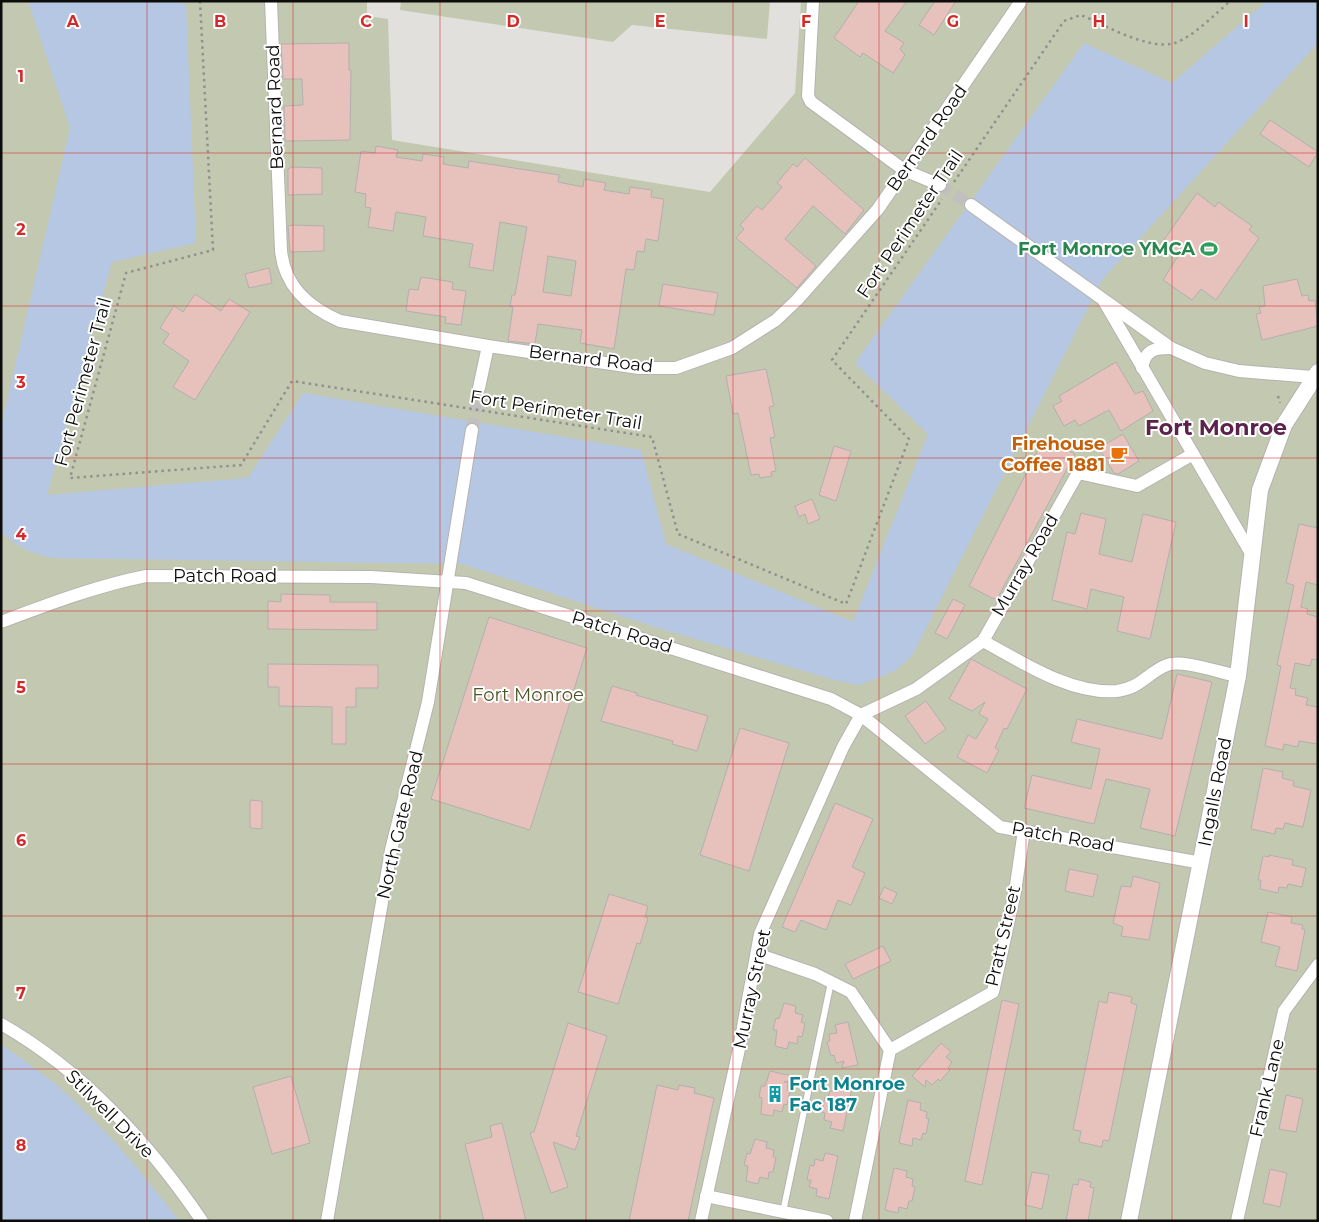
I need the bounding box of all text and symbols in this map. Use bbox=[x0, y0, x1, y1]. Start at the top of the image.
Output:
text: A bbox=[66, 12, 80, 31]
text: B bbox=[214, 12, 226, 31]
text: C bbox=[360, 12, 372, 31]
text: D bbox=[506, 12, 520, 31]
text: E bbox=[655, 12, 665, 31]
text: F bbox=[801, 12, 811, 31]
text: G bbox=[947, 12, 959, 31]
text: H bbox=[1093, 12, 1105, 31]
text: I bbox=[1243, 12, 1249, 31]
street label: Bernard Road bbox=[262, 44, 288, 170]
text: 1 bbox=[18, 67, 24, 86]
street label: Bernard Road bbox=[882, 80, 972, 196]
street label: Fort Perimeter Trail bbox=[852, 146, 968, 302]
text: 2 bbox=[16, 220, 26, 239]
place label: Fort Monroe YMCA bbox=[1018, 238, 1195, 260]
sports icon: Fort Monroe YMCA bbox=[1199, 239, 1219, 259]
street label: Fort Perimeter Trail bbox=[50, 295, 116, 469]
street label: Bernard Road bbox=[527, 340, 655, 378]
text: 3 bbox=[15, 373, 26, 392]
street label: Fort Perimeter Trail bbox=[468, 386, 644, 434]
district label: Fort Monroe bbox=[1145, 414, 1287, 441]
place label: Firehouse Coffee 1881 bbox=[1001, 433, 1105, 476]
cafe icon: Firehouse Coffee 1881 bbox=[1109, 444, 1129, 464]
street label: Murray Road bbox=[987, 510, 1063, 620]
text: 4 bbox=[15, 525, 27, 544]
street label: Patch Road bbox=[173, 565, 277, 587]
street label: Patch Road bbox=[569, 606, 675, 658]
text: 5 bbox=[16, 678, 26, 697]
park label: Fort Monroe bbox=[472, 684, 584, 706]
street label: Ingalls Road bbox=[1194, 736, 1236, 848]
street label: North Gate Road bbox=[372, 749, 428, 901]
street label: Patch Road bbox=[1010, 817, 1116, 857]
text: 6 bbox=[16, 831, 26, 850]
street label: Pratt Street bbox=[981, 883, 1025, 989]
street label: Murray Street bbox=[729, 927, 775, 1051]
text: 7 bbox=[16, 984, 26, 1003]
street label: Frank Lane bbox=[1245, 1037, 1289, 1139]
street label: Stilwell Drive bbox=[61, 1065, 159, 1163]
place label: Fort Monroe Fac 187 bbox=[789, 1073, 905, 1116]
building icon: Fort Monroe Fac 187 bbox=[765, 1084, 785, 1104]
text: 8 bbox=[16, 1136, 26, 1155]

